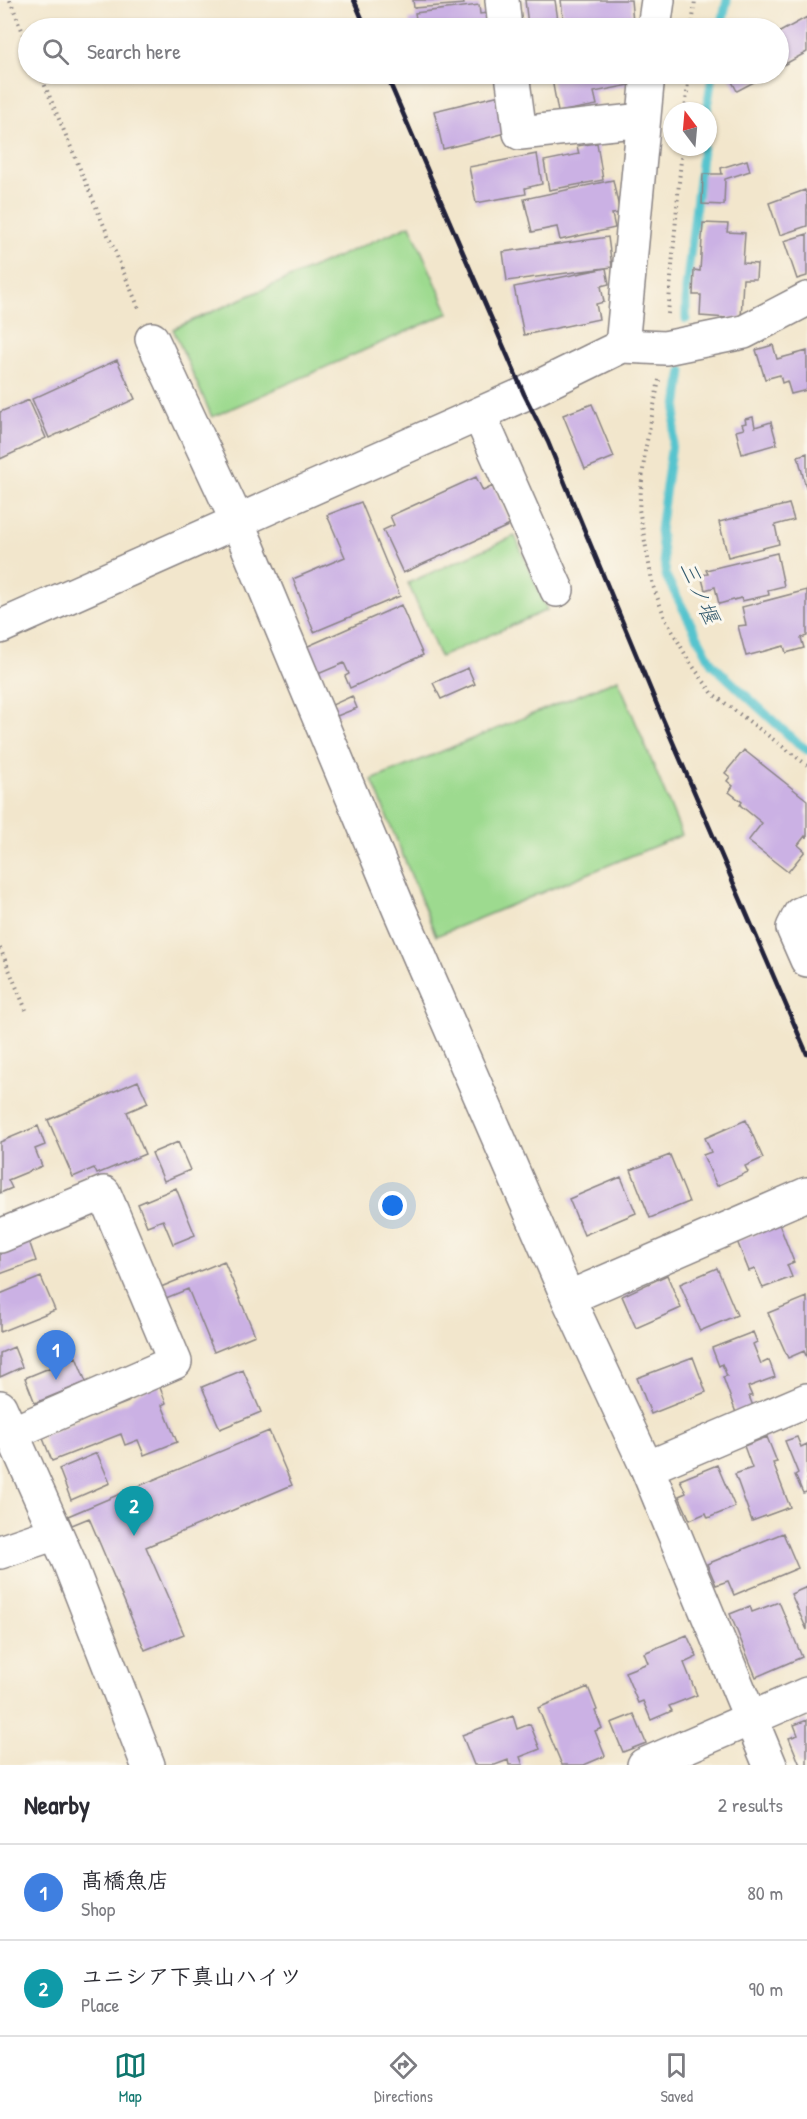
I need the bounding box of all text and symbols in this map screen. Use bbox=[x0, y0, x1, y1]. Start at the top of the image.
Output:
search box bbox=[18, 18, 789, 84]
icon: search bbox=[39, 35, 72, 68]
text: Search here bbox=[87, 36, 181, 66]
north arrow bbox=[663, 102, 717, 156]
water label: 三ノ堰 bbox=[673, 556, 728, 630]
your location bbox=[378, 1191, 407, 1220]
pin: 1 bbox=[36, 1330, 76, 1380]
pin: 2 bbox=[114, 1486, 154, 1536]
text: Nearby bbox=[24, 1787, 90, 1822]
text: 2 results bbox=[718, 1791, 783, 1818]
text: 髙橋魚店 bbox=[81, 1865, 169, 1895]
text: 1 bbox=[40, 1879, 47, 1906]
text: 80 m bbox=[747, 1879, 783, 1906]
text: Shop bbox=[81, 1895, 115, 1922]
text: ユニシア下真山ハイツ bbox=[81, 1961, 301, 1991]
text: 2 bbox=[39, 1975, 48, 2002]
text: 90 m bbox=[749, 1975, 783, 2002]
text: Place bbox=[81, 1991, 120, 2018]
tab: Map bbox=[114, 2049, 147, 2107]
tab: Directions bbox=[374, 2049, 433, 2107]
tab: Saved bbox=[660, 2049, 693, 2107]

